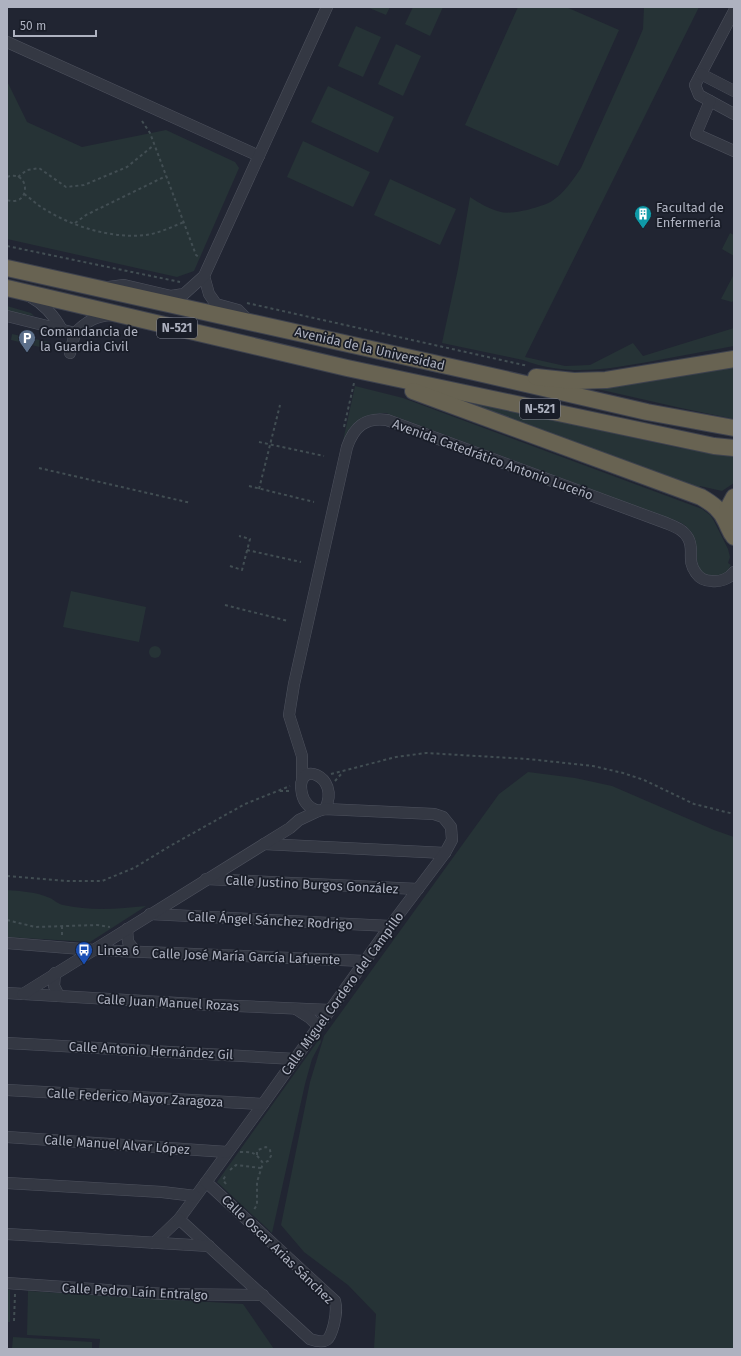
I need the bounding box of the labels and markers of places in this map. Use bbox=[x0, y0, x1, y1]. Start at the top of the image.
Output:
place label: Facultad de Enfermería bbox=[656, 200, 724, 230]
building icon: Facultad de Enfermería bbox=[633, 204, 653, 229]
place label: Comandancia de la Guardia Civil bbox=[40, 324, 138, 354]
parking icon: Comandancia de la Guardia Civil bbox=[17, 328, 37, 353]
bus stop icon: Linea 6 bbox=[74, 940, 94, 965]
place label: Linea 6 bbox=[97, 943, 139, 958]

